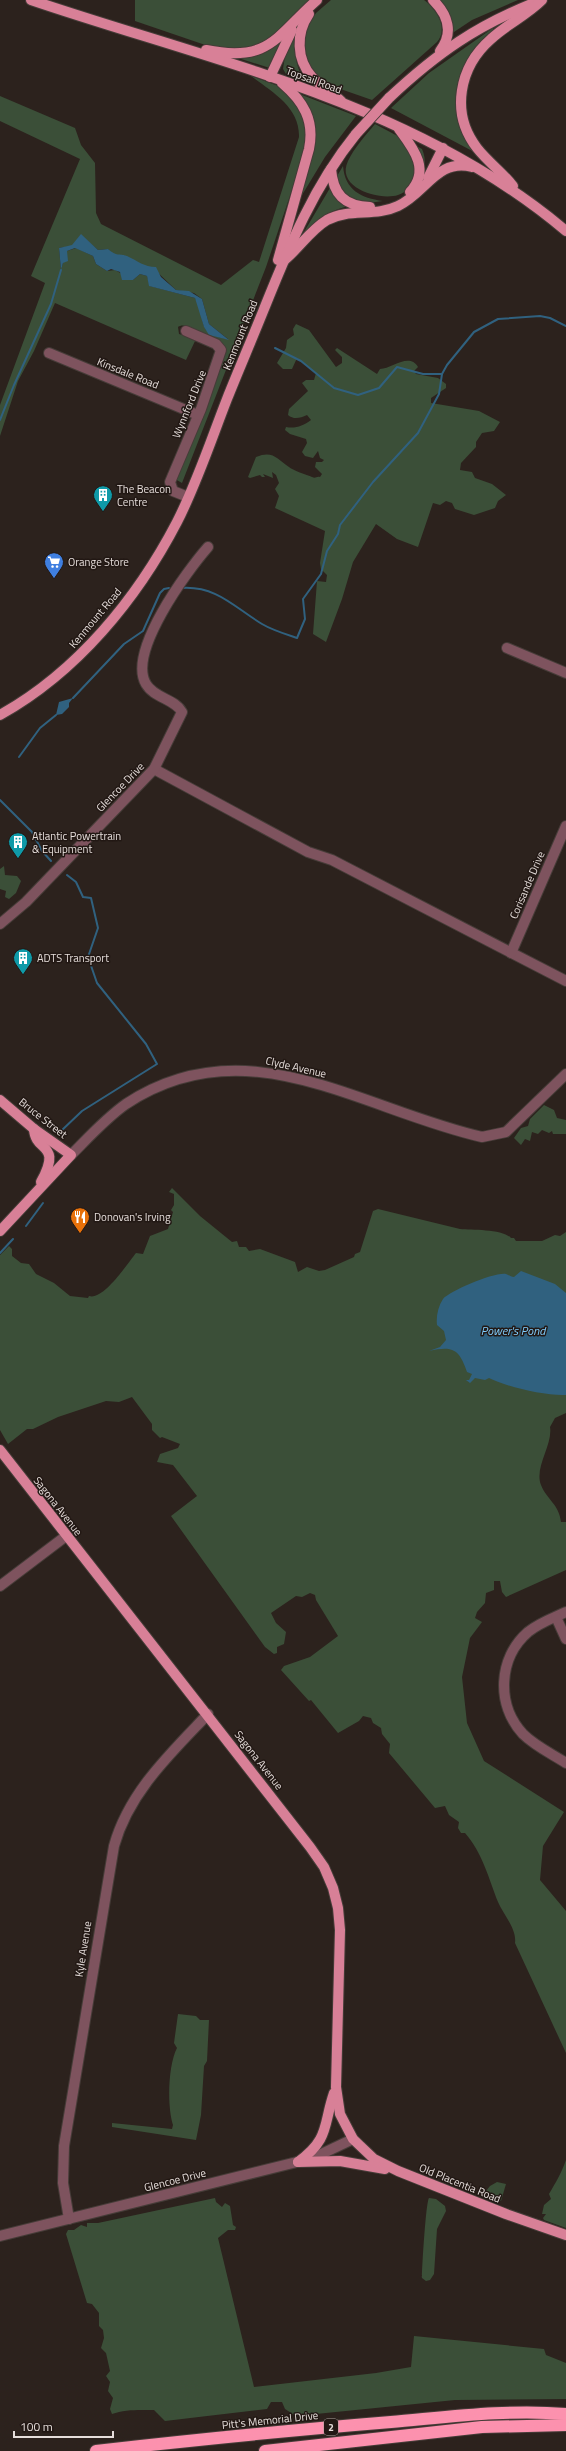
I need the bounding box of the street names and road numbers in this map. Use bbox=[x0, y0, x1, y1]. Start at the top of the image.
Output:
street label: Topsail Road bbox=[284, 63, 344, 98]
street label: Kenmount Road bbox=[219, 297, 261, 372]
street label: Kinsdale Road bbox=[95, 353, 161, 393]
street label: Wynnford Drive bbox=[168, 367, 210, 440]
street label: Kenmount Road bbox=[65, 584, 125, 652]
street label: Glencoe Drive bbox=[92, 758, 148, 815]
street label: Corisande Drive bbox=[506, 848, 549, 921]
street label: Clyde Avenue bbox=[264, 1052, 328, 1082]
street label: Bruce Street bbox=[15, 1094, 71, 1142]
street label: Sagona Avenue bbox=[30, 1473, 86, 1539]
street label: Sagona Avenue bbox=[231, 1727, 287, 1793]
street label: Kyle Avenue bbox=[71, 1920, 95, 1978]
street label: Old Placentia Road bbox=[417, 2159, 503, 2207]
street label: Glencoe Drive bbox=[142, 2164, 208, 2195]
street label: Pitt's Memorial Drive bbox=[221, 2407, 319, 2433]
road number: 2 bbox=[324, 2419, 338, 2435]

